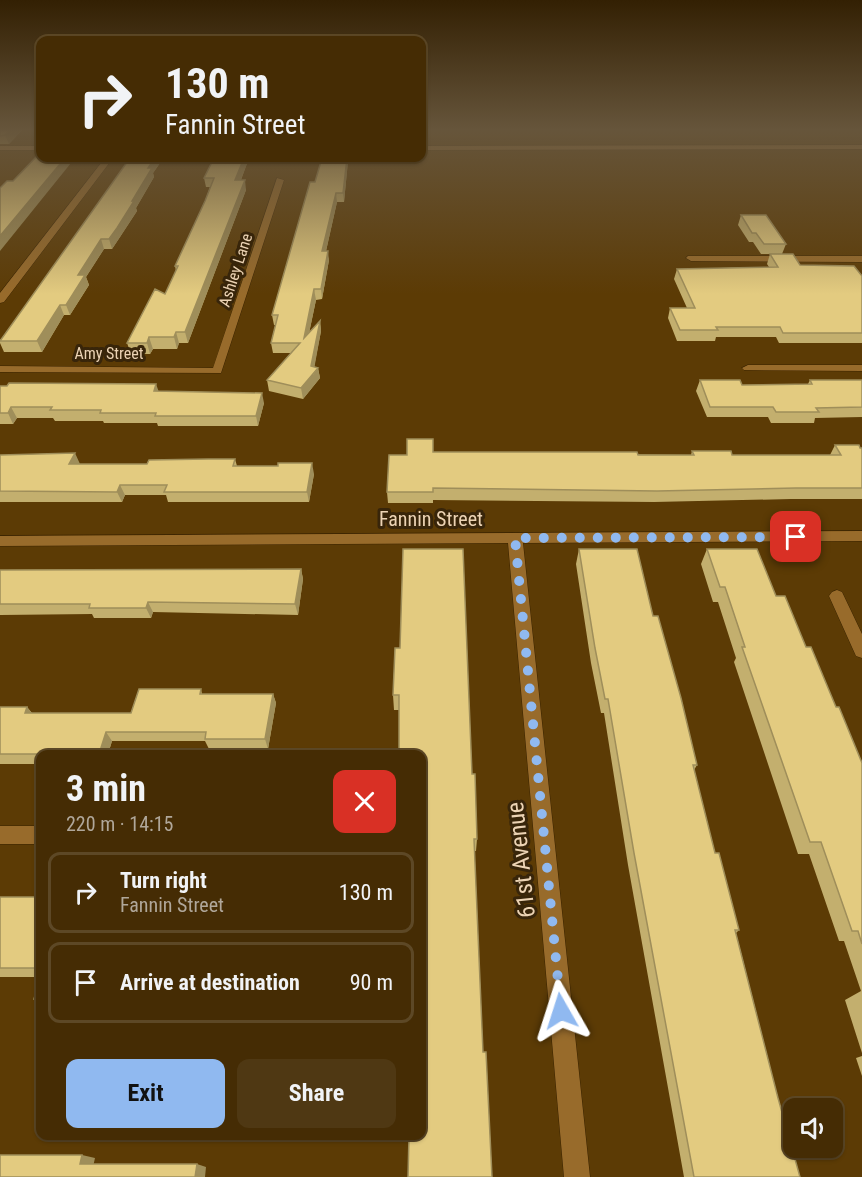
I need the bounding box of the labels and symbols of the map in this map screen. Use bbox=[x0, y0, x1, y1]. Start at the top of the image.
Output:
street label: Ashley Lane bbox=[215, 231, 256, 309]
street label: Amy Street bbox=[74, 344, 144, 363]
street label: Fannin Street bbox=[379, 507, 483, 531]
pin bbox=[770, 511, 821, 562]
street label: 61st Avenue bbox=[501, 801, 541, 919]
position arrow bbox=[529, 979, 593, 1043]

